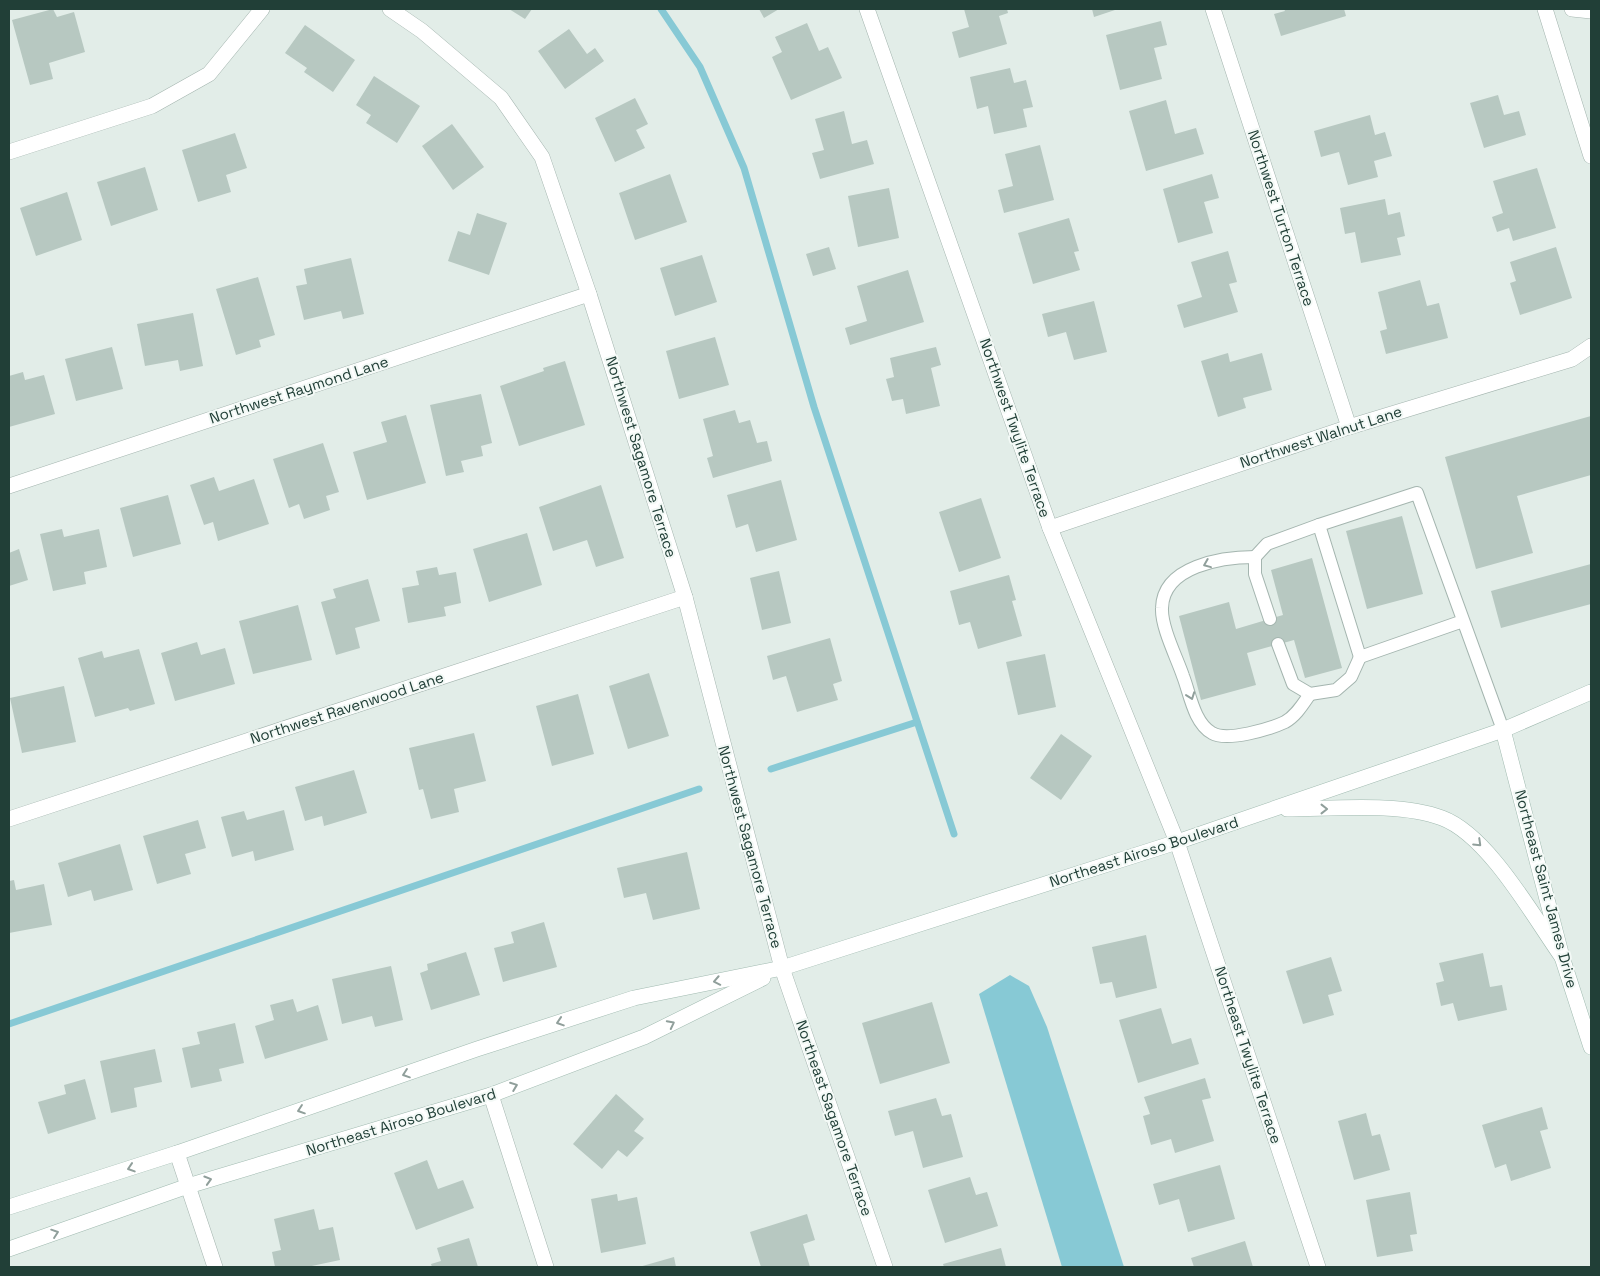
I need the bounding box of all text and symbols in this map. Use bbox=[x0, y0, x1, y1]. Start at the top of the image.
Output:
street label: Northwest Turton Terrace bbox=[1244, 127, 1319, 309]
street label: Northwest Twylite Terrace bbox=[976, 336, 1055, 520]
street label: Northwest Raymond Lane bbox=[207, 352, 391, 427]
street label: Northwest Sagamore Terrace bbox=[602, 354, 681, 560]
street label: Northwest Walnut Lane bbox=[1237, 401, 1404, 472]
one-way arrow bbox=[1204, 558, 1212, 568]
street label: Northwest Ravenwood Lane bbox=[248, 667, 446, 748]
one-way arrow bbox=[1185, 691, 1195, 700]
street label: Northwest Sagamore Terrace bbox=[714, 743, 787, 951]
street label: Northeast Saint James Drive bbox=[1511, 788, 1582, 990]
one-way arrow bbox=[1320, 804, 1328, 814]
street label: Northeast Airoso Boulevard bbox=[1047, 812, 1241, 891]
one-way arrow bbox=[1472, 837, 1481, 846]
street label: Northeast Twylite Terrace bbox=[1211, 964, 1286, 1146]
one-way arrow bbox=[713, 976, 722, 986]
one-way arrow bbox=[557, 1016, 565, 1026]
street label: Northeast Sagamore Terrace bbox=[792, 1017, 877, 1219]
one-way arrow bbox=[666, 1020, 675, 1030]
one-way arrow bbox=[403, 1068, 411, 1078]
one-way arrow bbox=[509, 1082, 518, 1092]
street label: Northeast Airoso Boulevard bbox=[304, 1084, 498, 1160]
one-way arrow bbox=[297, 1105, 305, 1115]
one-way arrow bbox=[127, 1162, 135, 1172]
one-way arrow bbox=[204, 1176, 212, 1186]
one-way arrow bbox=[50, 1229, 59, 1239]

